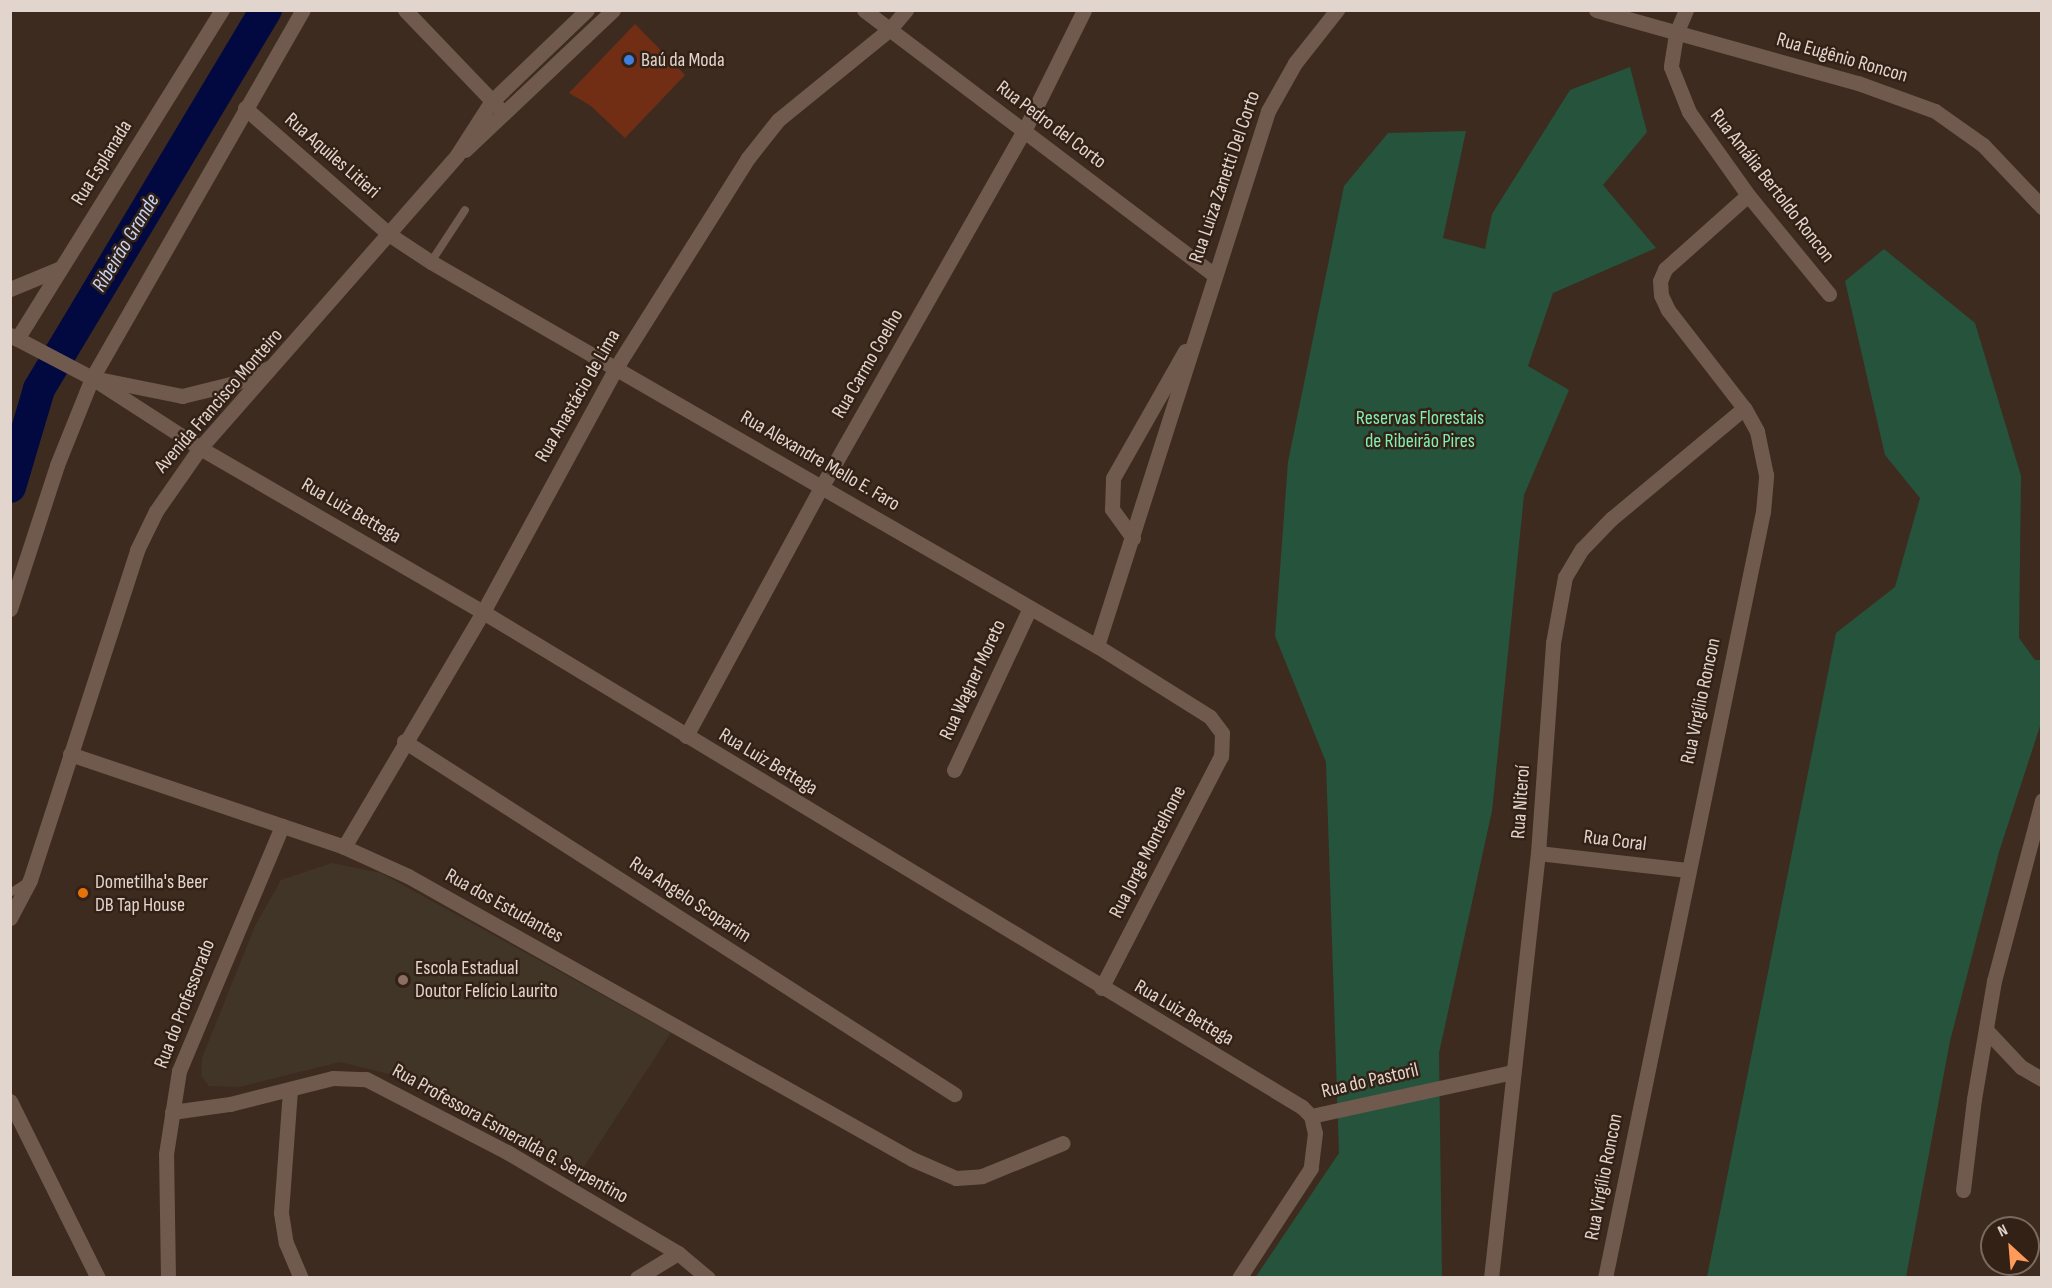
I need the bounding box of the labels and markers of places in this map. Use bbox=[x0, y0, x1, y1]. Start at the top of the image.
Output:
place label: Baú da Moda bbox=[641, 48, 725, 72]
marker: Baú da Moda bbox=[622, 53, 636, 67]
place label: Dometilha's Beer DB Tap House bbox=[95, 870, 208, 917]
marker: Dometilha's Beer DB Tap House bbox=[76, 886, 90, 900]
place label: Escola Estadual Doutor Felício Laurito bbox=[415, 957, 558, 1004]
marker: Escola Estadual Doutor Felício Laurito bbox=[396, 973, 410, 987]

